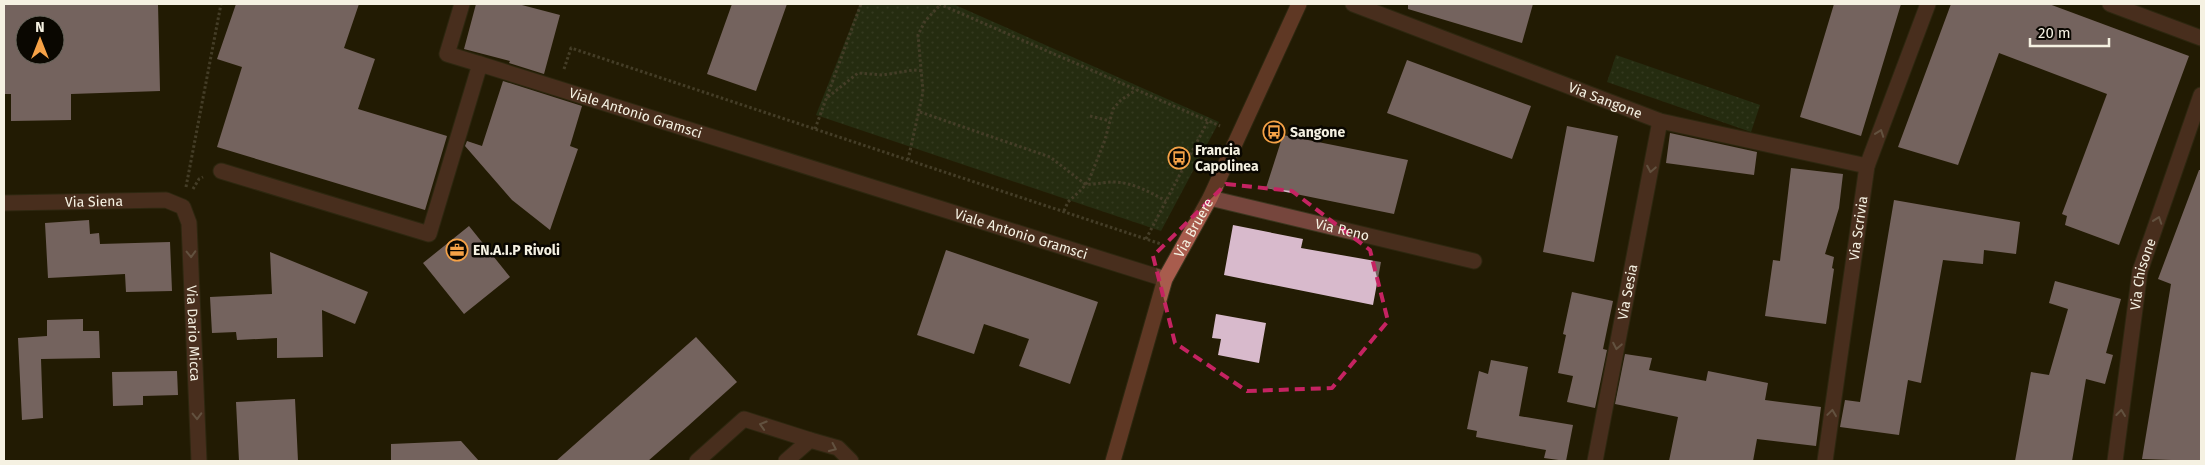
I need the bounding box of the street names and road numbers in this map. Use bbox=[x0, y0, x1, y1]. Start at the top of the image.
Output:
street label: Via Sangone bbox=[1566, 79, 1644, 122]
street label: Viale Antonio Gramsci bbox=[567, 84, 704, 142]
street label: Via Siena bbox=[65, 193, 123, 211]
street label: Via Bruere bbox=[1171, 195, 1217, 261]
street label: Via Scrivia bbox=[1846, 195, 1872, 262]
street label: Viale Antonio Gramsci bbox=[952, 205, 1090, 263]
street label: Via Reno bbox=[1313, 215, 1371, 245]
street label: Via Chisone bbox=[2127, 236, 2160, 311]
street label: Via Sesia bbox=[1614, 263, 1641, 321]
street label: Via Dario Micca bbox=[183, 285, 204, 382]

